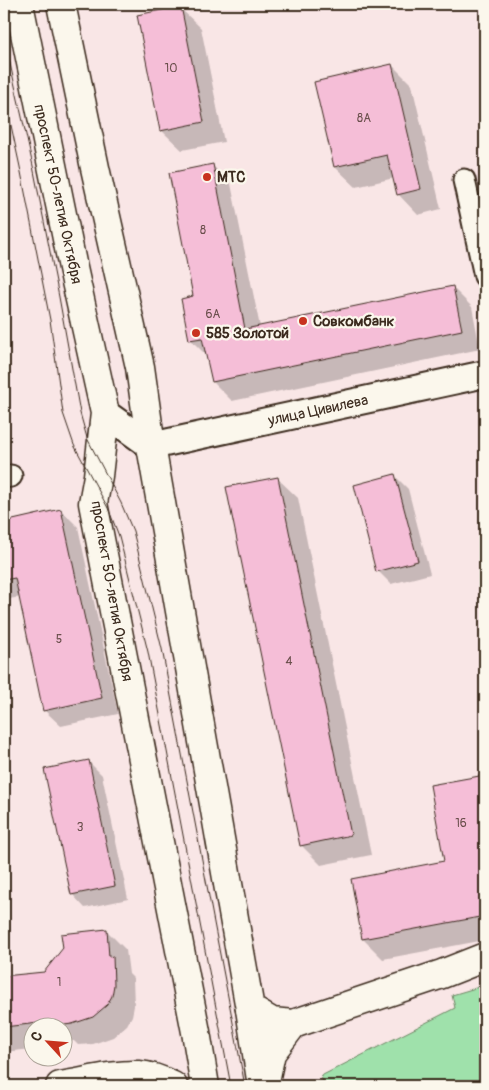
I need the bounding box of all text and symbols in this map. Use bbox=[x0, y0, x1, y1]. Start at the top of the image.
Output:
house number: 10 bbox=[165, 61, 177, 76]
street label: проспект 50-летия Октября bbox=[29, 103, 86, 286]
house number: 8А bbox=[357, 111, 371, 126]
place label: МТС bbox=[217, 168, 245, 187]
marker: МТС bbox=[201, 171, 213, 183]
house number: 8 bbox=[200, 223, 206, 238]
house number: 6А bbox=[206, 307, 221, 322]
place label: Совкомбанк bbox=[313, 312, 394, 331]
marker: Совкомбанк bbox=[297, 315, 309, 327]
place label: 585 Золотой bbox=[206, 324, 289, 343]
marker: 585 Золотой bbox=[190, 327, 202, 339]
street label: улица Цивилева bbox=[265, 391, 370, 431]
street label: проспект 50-летия Октября bbox=[86, 499, 137, 683]
house number: 5 bbox=[56, 632, 62, 647]
house number: 4 bbox=[286, 654, 293, 669]
house number: 16 bbox=[455, 816, 467, 831]
house number: 3 bbox=[77, 820, 84, 835]
house number: 1 bbox=[57, 975, 61, 990]
north arrow bbox=[22, 1018, 72, 1068]
text: С bbox=[27, 1029, 46, 1044]

